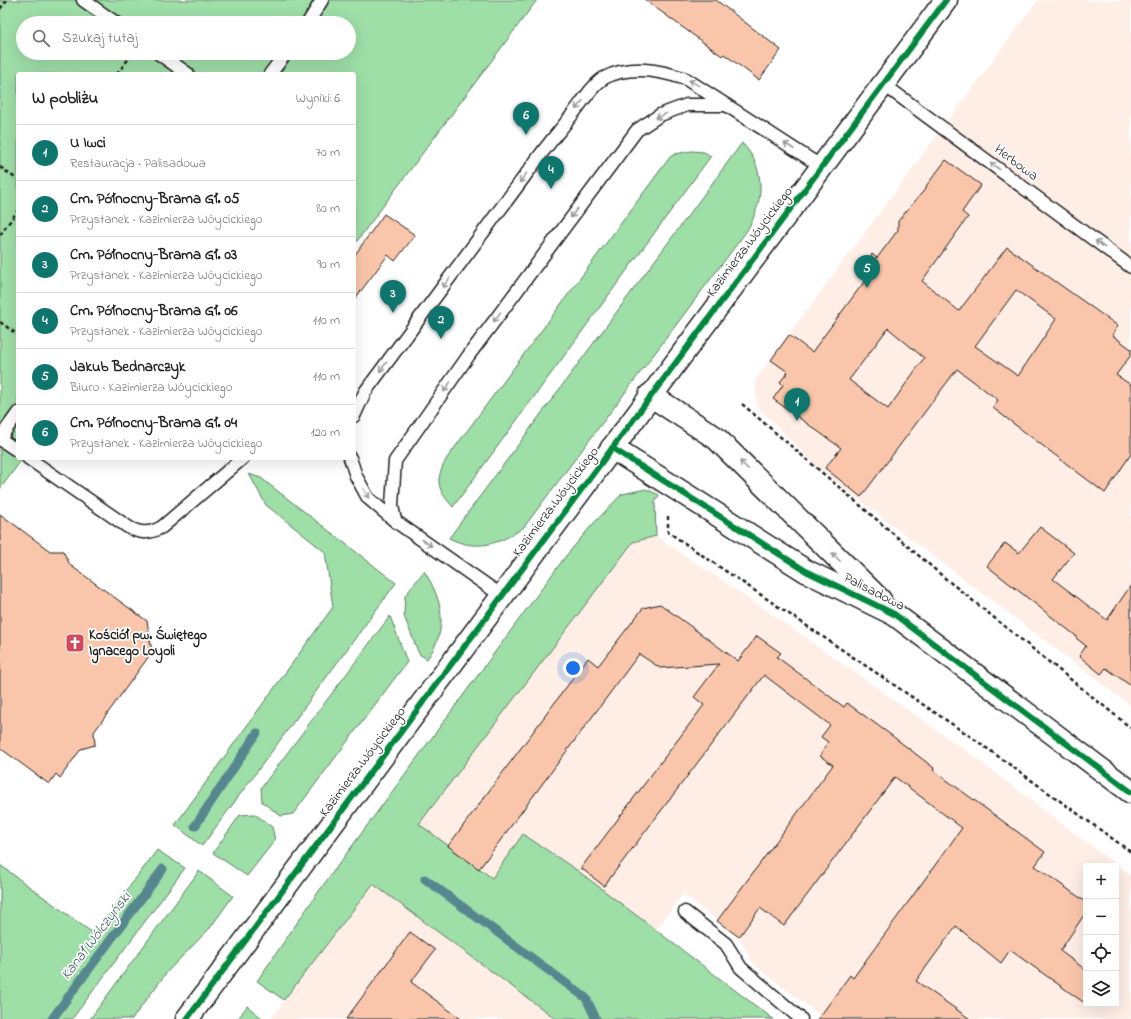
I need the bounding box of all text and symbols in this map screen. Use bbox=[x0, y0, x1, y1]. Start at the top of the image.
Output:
search box bbox=[16, 16, 356, 60]
icon: search bbox=[30, 27, 52, 49]
text: Szukaj tutaj bbox=[62, 27, 138, 49]
one-way arrow bbox=[688, 78, 700, 86]
text: W pobliżu bbox=[32, 86, 98, 111]
text: Wyniki: 6 bbox=[296, 89, 340, 108]
one-way arrow bbox=[574, 99, 583, 110]
pin: 6 bbox=[513, 102, 539, 135]
one-way arrow bbox=[655, 113, 667, 120]
text: U Iwci bbox=[70, 132, 106, 154]
street label: Herbowa bbox=[990, 140, 1042, 186]
one-way arrow bbox=[783, 141, 795, 149]
text: 1 bbox=[43, 143, 47, 162]
text: 70 m bbox=[316, 143, 340, 162]
text: Restauracja · Palisadowa bbox=[70, 154, 206, 173]
pin: 4 bbox=[538, 156, 564, 189]
one-way arrow bbox=[990, 162, 1001, 170]
one-way arrow bbox=[519, 172, 527, 183]
street label: Kazimierza Wóycickiego bbox=[701, 182, 799, 302]
text: Cm. Północny-Brama Gł. 05 bbox=[70, 188, 239, 210]
text: 2 bbox=[42, 199, 48, 218]
text: 80 m bbox=[316, 199, 340, 218]
one-way arrow bbox=[570, 207, 579, 218]
text: Przystanek · Kazimierza Wóycickiego bbox=[70, 210, 263, 229]
one-way arrow bbox=[1094, 239, 1105, 248]
text: Cm. Północny-Brama Gł. 03 bbox=[70, 244, 237, 266]
text: 3 bbox=[42, 255, 48, 274]
text: 90 m bbox=[317, 255, 340, 274]
pin: 5 bbox=[854, 255, 880, 288]
text: Przystanek · Kazimierza Wóycickiego bbox=[70, 266, 263, 285]
one-way arrow bbox=[442, 277, 450, 288]
pin: 3 bbox=[380, 280, 406, 313]
text: Cm. Północny-Brama Gł. 06 bbox=[70, 300, 237, 322]
pin: 2 bbox=[428, 306, 454, 339]
text: 4 bbox=[42, 311, 48, 330]
text: 110 m bbox=[313, 311, 340, 330]
one-way arrow bbox=[493, 312, 502, 323]
text: Przystanek · Kazimierza Wóycickiego bbox=[70, 322, 263, 341]
text: Jakub Bednarczyk bbox=[70, 356, 185, 378]
one-way arrow bbox=[379, 361, 387, 372]
text: 5 bbox=[41, 367, 49, 386]
text: 110 m bbox=[313, 367, 340, 386]
text: Biuro · Kazimierza Wóycickiego bbox=[70, 378, 232, 397]
one-way arrow bbox=[443, 382, 451, 393]
pin: 1 bbox=[784, 388, 810, 421]
text: Cm. Północny-Brama Gł. 04 bbox=[70, 412, 237, 434]
text: 6 bbox=[42, 423, 48, 442]
text: 120 m bbox=[310, 423, 340, 442]
text: Przystanek · Kazimierza Wóycickiego bbox=[70, 434, 263, 453]
street label: Kazimierza Wóycickiego bbox=[507, 442, 605, 562]
one-way arrow bbox=[739, 461, 749, 470]
one-way arrow bbox=[362, 487, 370, 499]
one-way arrow bbox=[421, 539, 432, 547]
one-way arrow bbox=[831, 552, 841, 562]
street label: Palisadowa bbox=[840, 568, 908, 616]
place label: Kościół pw. Świętego Ignacego Loyoli bbox=[89, 625, 207, 664]
church icon: Kościół pw. Świętego Ignacego Loyoli bbox=[64, 632, 86, 654]
your location bbox=[563, 658, 583, 678]
street label: Kazimierza Wóycickiego bbox=[314, 702, 412, 822]
map controls bbox=[1083, 863, 1119, 1007]
button: + bbox=[1083, 863, 1119, 899]
water label: Kanał Wólczyński bbox=[56, 886, 138, 985]
button: − bbox=[1083, 899, 1119, 935]
button: locate bbox=[1083, 935, 1119, 971]
button: layers bbox=[1083, 971, 1119, 1007]

